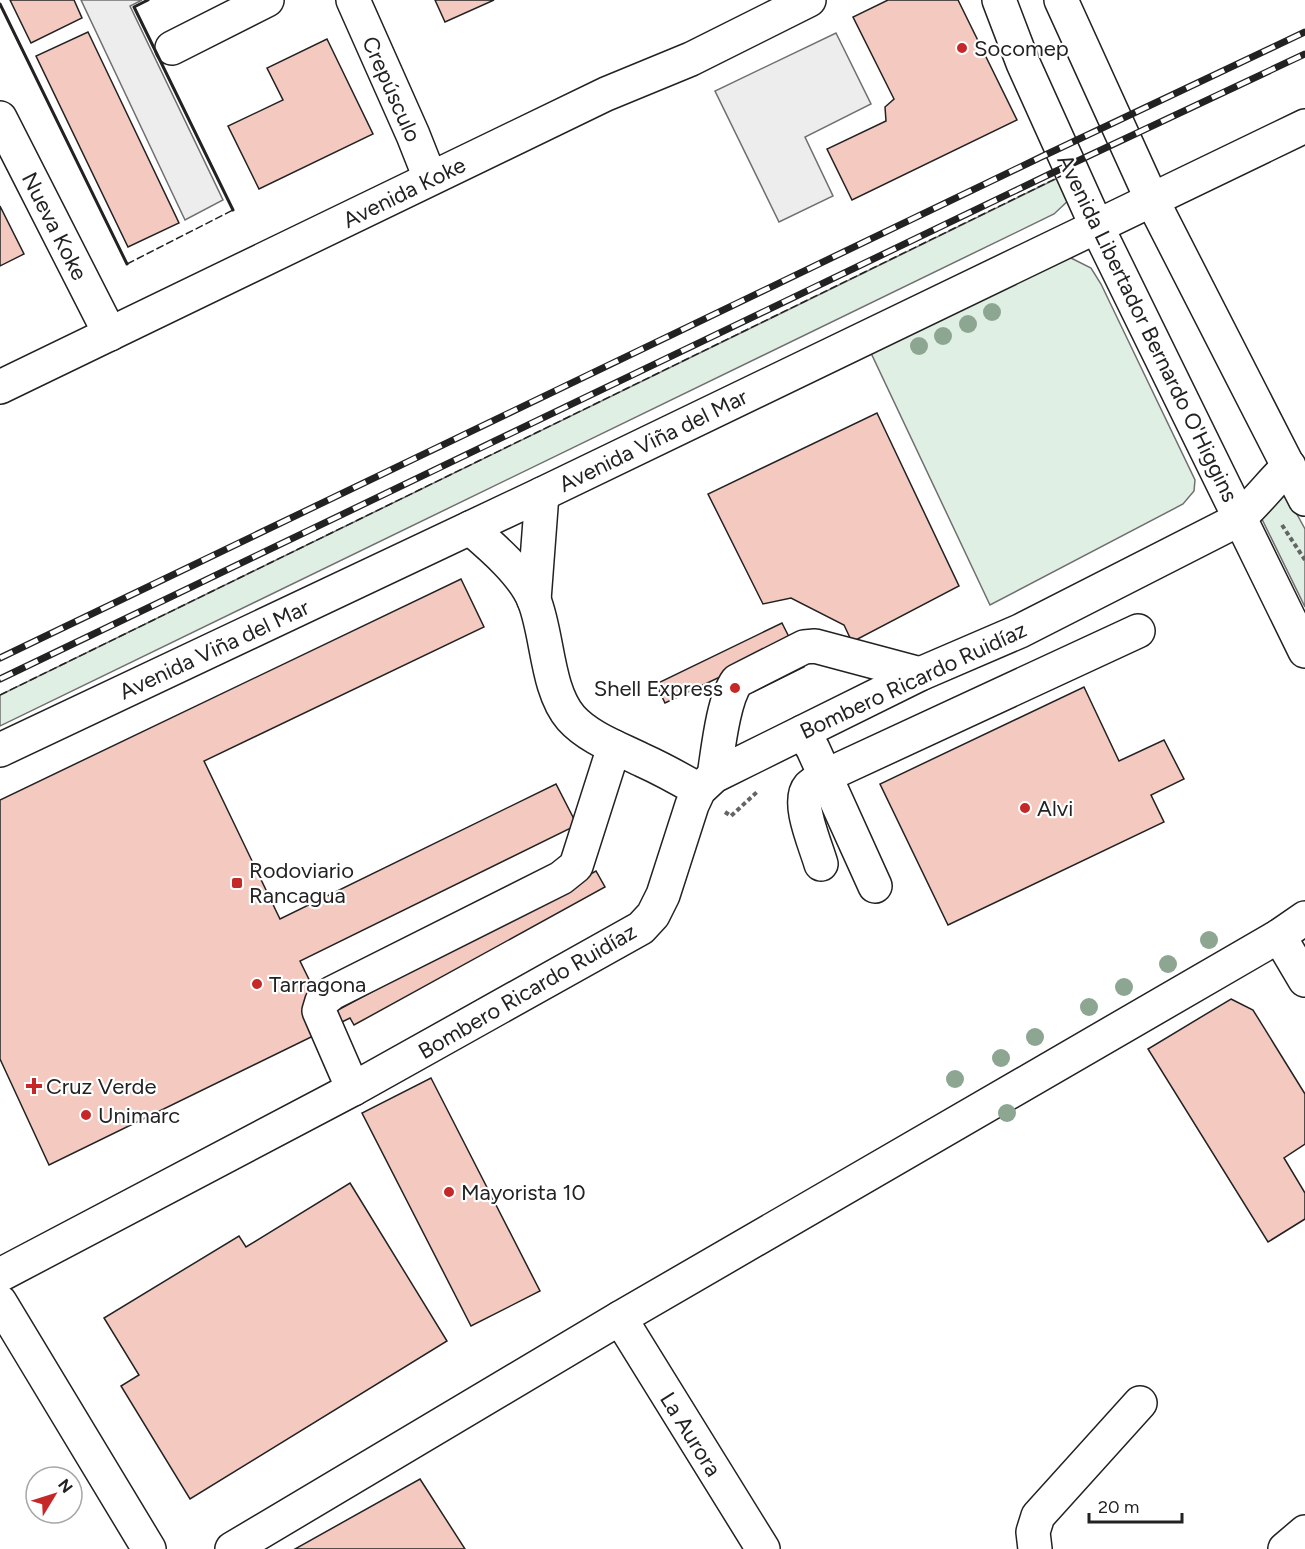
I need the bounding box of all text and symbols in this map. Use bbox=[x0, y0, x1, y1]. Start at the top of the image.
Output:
street label: Crepúsculo bbox=[356, 32, 427, 146]
place label: Socomep bbox=[974, 35, 1069, 62]
marker: Socomep bbox=[955, 41, 969, 55]
street label: Avenida Libertador Bernardo O'Higgins bbox=[1051, 150, 1244, 506]
street label: Avenida Koke bbox=[338, 151, 470, 234]
street label: Nueva Koke bbox=[16, 168, 93, 285]
street label: Avenida Viña del Mar bbox=[555, 383, 752, 498]
street label: Avenida Viña del Mar bbox=[115, 593, 314, 705]
street label: Bombero Ricardo Ruidíaz bbox=[796, 616, 1031, 745]
place label: Shell Express bbox=[594, 675, 723, 702]
marker: Shell Express bbox=[728, 681, 742, 695]
place label: Alvi bbox=[1037, 795, 1073, 822]
marker: Alvi bbox=[1018, 801, 1032, 815]
place label: Rodoviario Rancagua bbox=[249, 857, 354, 909]
marker: Rodoviario Rancagua bbox=[230, 876, 244, 890]
street label: Bombero Ricardo Ruidíaz bbox=[413, 918, 641, 1065]
place label: Tarragona bbox=[269, 971, 366, 998]
marker: Tarragona bbox=[250, 977, 264, 991]
place label: Cruz Verde bbox=[46, 1073, 157, 1100]
marker: Cruz Verde bbox=[27, 1079, 41, 1093]
place label: Unimarc bbox=[98, 1102, 180, 1129]
marker: Unimarc bbox=[79, 1108, 93, 1122]
place label: Mayorista 10 bbox=[461, 1179, 586, 1206]
marker: Mayorista 10 bbox=[442, 1185, 456, 1199]
street label: La Aurora bbox=[654, 1387, 727, 1481]
north arrow bbox=[24, 1465, 84, 1525]
text: N bbox=[54, 1475, 77, 1497]
scale bar bbox=[1089, 1486, 1182, 1524]
text: 20 m bbox=[1098, 1496, 1139, 1518]

